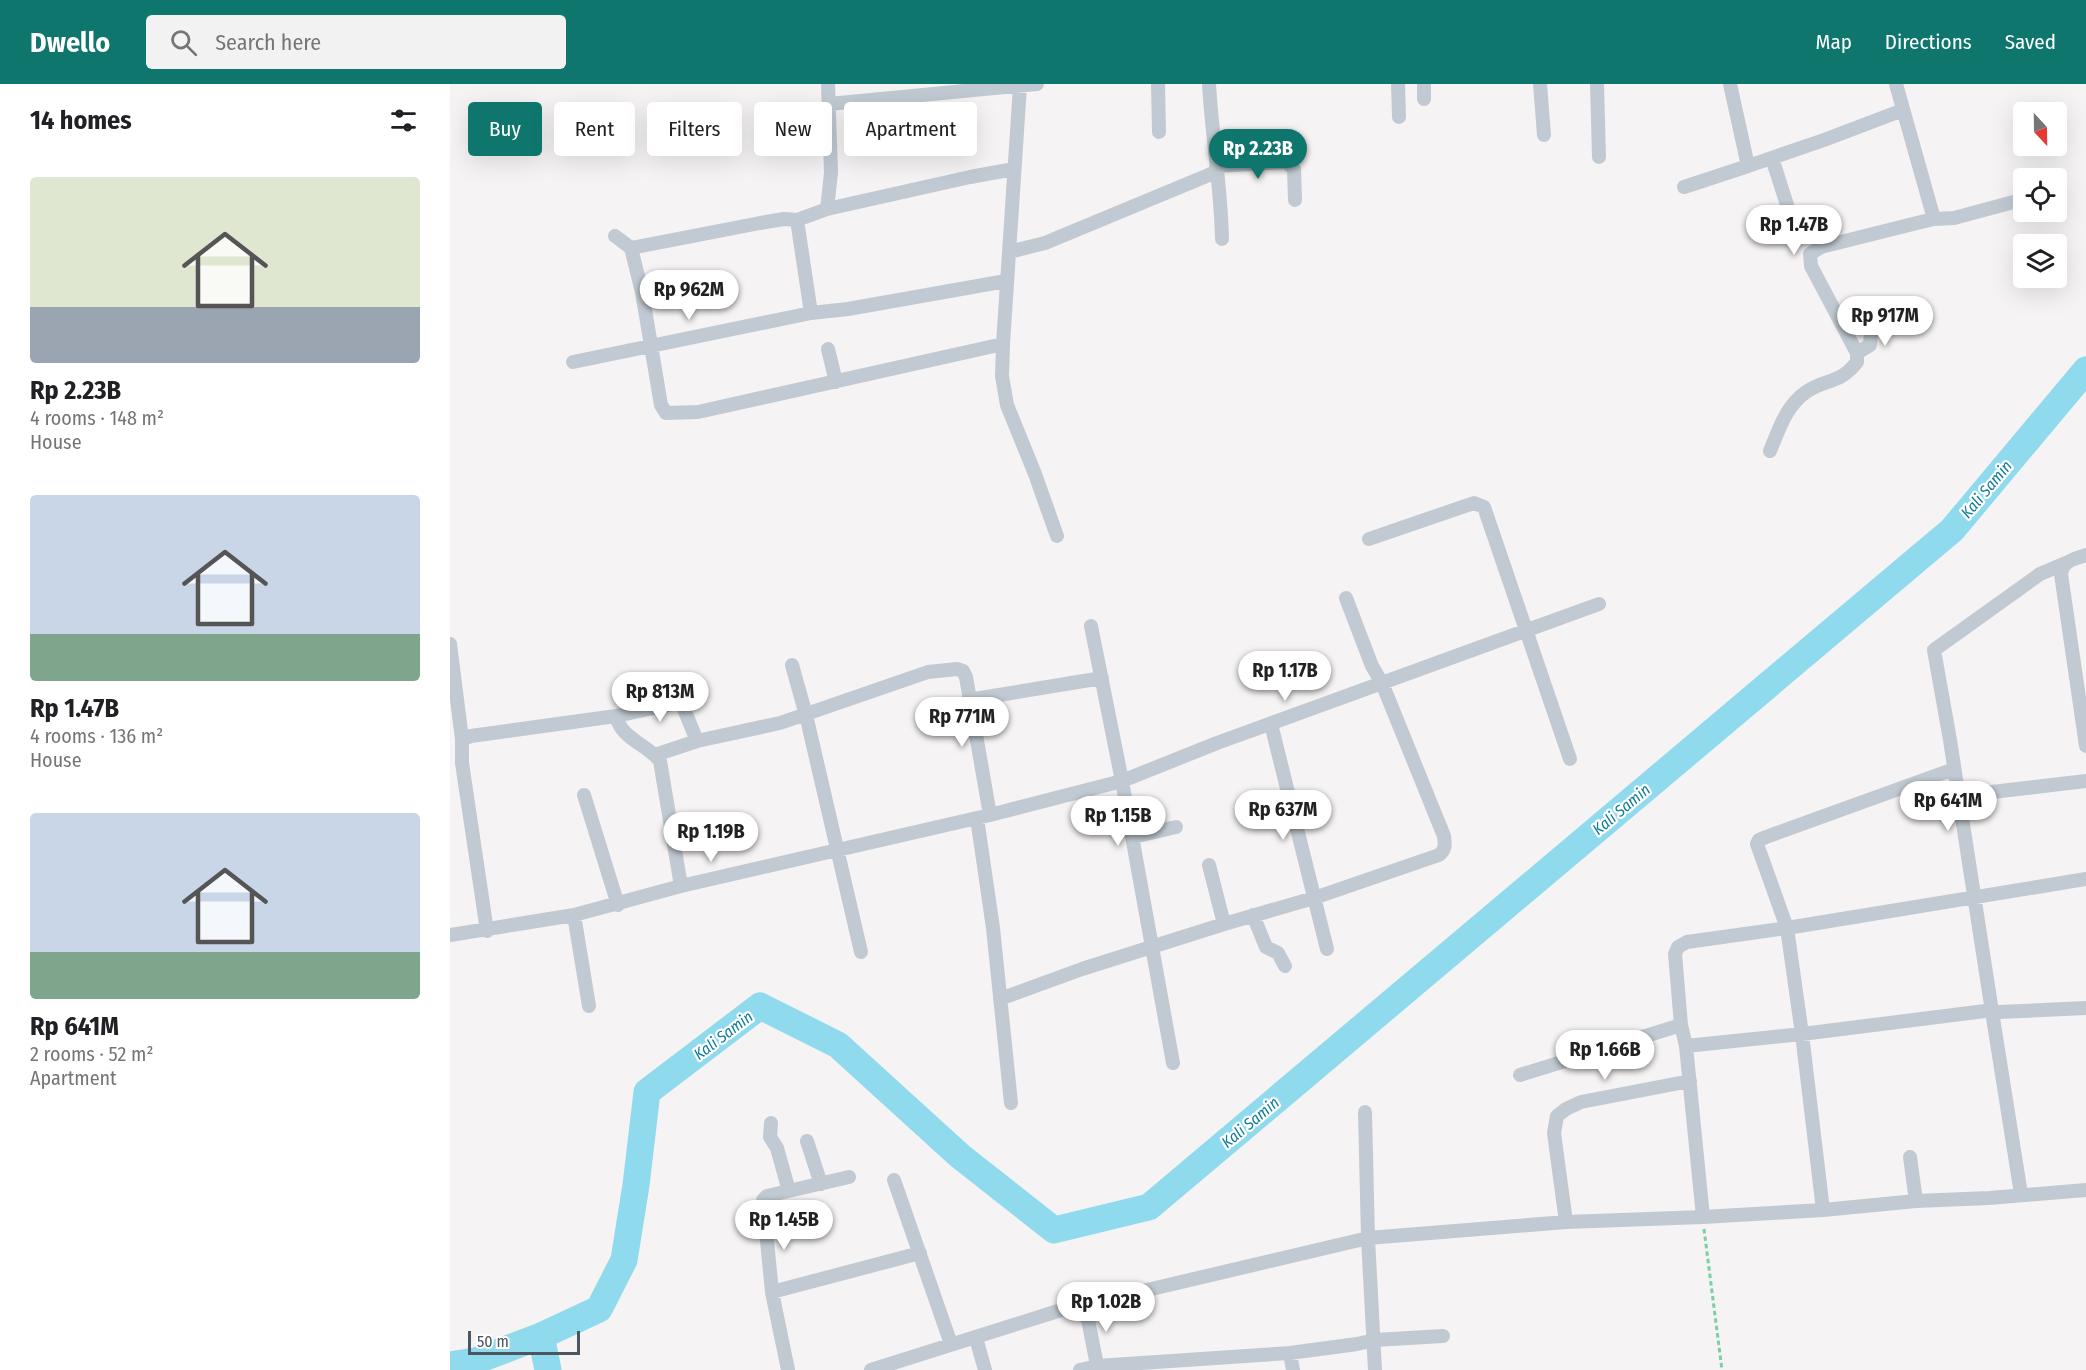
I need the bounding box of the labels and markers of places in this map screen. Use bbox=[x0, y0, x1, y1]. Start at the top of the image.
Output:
pin: Rp 2.23B bbox=[1196, 129, 1320, 180]
pin: Rp 1.47B bbox=[1732, 205, 1856, 256]
pin: Rp 962M bbox=[634, 270, 744, 321]
pin: Rp 917M bbox=[1830, 296, 1940, 347]
pin: Rp 1.17B bbox=[1223, 651, 1347, 702]
pin: Rp 813M bbox=[605, 672, 715, 723]
pin: Rp 771M bbox=[907, 697, 1017, 748]
pin: Rp 641M bbox=[1893, 781, 2003, 832]
pin: Rp 637M bbox=[1228, 790, 1338, 841]
pin: Rp 1.15B bbox=[1056, 796, 1180, 847]
pin: Rp 1.19B bbox=[649, 812, 773, 863]
pin: Rp 1.66B bbox=[1543, 1030, 1667, 1081]
pin: Rp 1.45B bbox=[722, 1200, 846, 1251]
pin: Rp 1.02B bbox=[1044, 1282, 1168, 1333]

